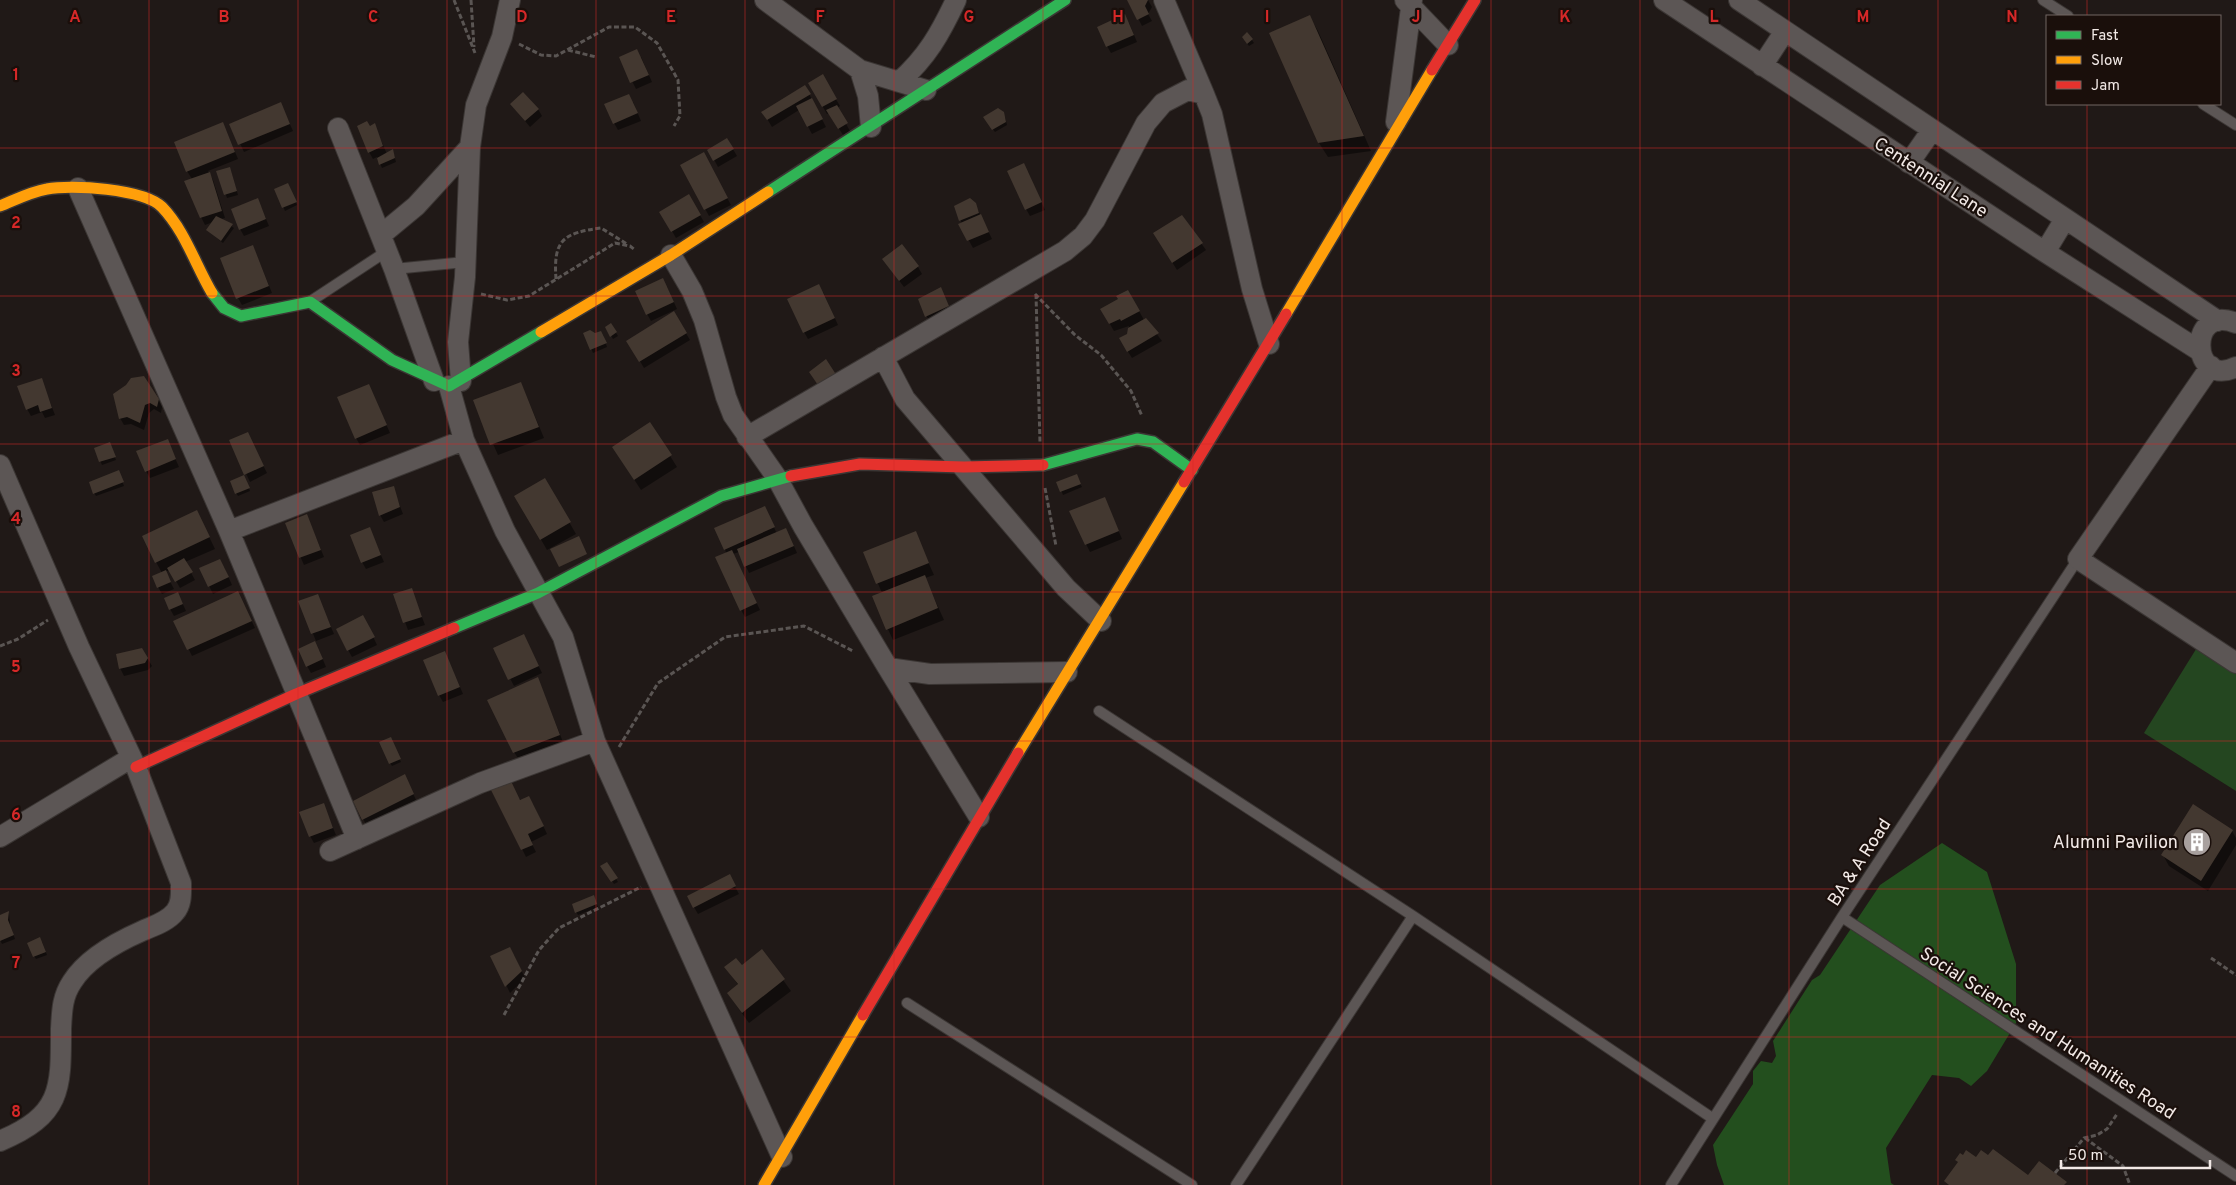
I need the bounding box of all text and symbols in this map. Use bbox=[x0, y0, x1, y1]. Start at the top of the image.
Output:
text: A bbox=[69, 8, 81, 28]
text: B bbox=[218, 8, 230, 28]
text: C bbox=[368, 8, 378, 28]
text: D bbox=[516, 8, 528, 28]
text: E bbox=[666, 8, 676, 28]
text: F bbox=[815, 8, 825, 28]
text: G bbox=[964, 8, 974, 28]
text: H bbox=[1112, 8, 1124, 28]
text: I bbox=[1265, 8, 1269, 28]
text: J bbox=[1412, 8, 1420, 28]
text: K bbox=[1559, 8, 1571, 28]
text: L bbox=[1709, 8, 1719, 28]
text: M bbox=[1857, 8, 1869, 28]
text: N bbox=[2006, 8, 2018, 28]
legend bbox=[2046, 15, 2221, 105]
text: Fast bbox=[2091, 27, 2119, 46]
text: Slow bbox=[2091, 52, 2123, 71]
text: 1 bbox=[13, 66, 19, 86]
text: Jam bbox=[2091, 77, 2120, 96]
street label: Centennial Lane bbox=[1869, 133, 1992, 224]
text: 2 bbox=[11, 214, 21, 234]
text: 3 bbox=[11, 362, 21, 382]
text: 4 bbox=[11, 510, 21, 530]
text: 5 bbox=[11, 658, 21, 678]
text: 6 bbox=[11, 806, 21, 826]
street label: BA & A Road bbox=[1823, 815, 1897, 911]
building icon: Alumni Pavilion bbox=[2182, 827, 2212, 857]
place label: Alumni Pavilion bbox=[2053, 832, 2178, 855]
street label: Social Sciences and Humanities Road bbox=[1915, 943, 2179, 1126]
text: 7 bbox=[12, 954, 20, 974]
text: 8 bbox=[11, 1103, 21, 1123]
scale bar bbox=[2061, 1138, 2210, 1170]
text: 50 m bbox=[2068, 1147, 2103, 1166]

